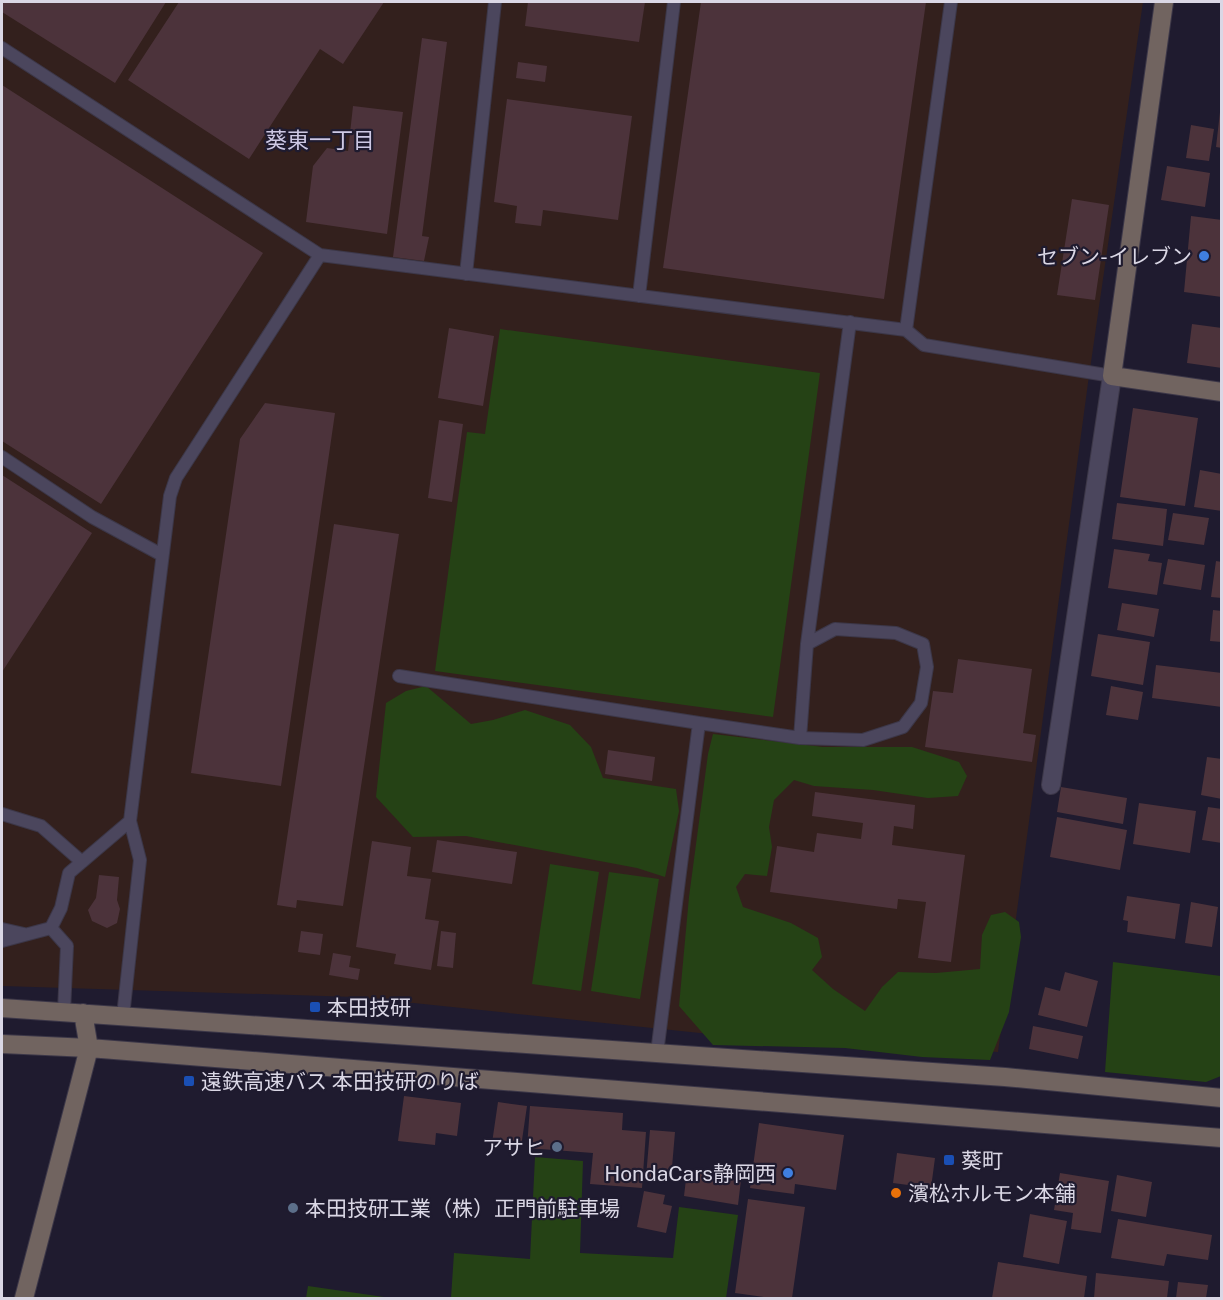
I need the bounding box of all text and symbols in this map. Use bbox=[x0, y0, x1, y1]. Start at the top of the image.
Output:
district label: 葵東一丁目 bbox=[265, 127, 375, 153]
place label: セブン-イレブン bbox=[1037, 244, 1192, 269]
marker: セブン-イレブン bbox=[1197, 249, 1211, 263]
place label: 本田技研 bbox=[327, 995, 411, 1020]
marker: 本田技研 bbox=[308, 1000, 322, 1014]
place label: 遠鉄高速バス 本田技研のりば bbox=[201, 1069, 479, 1094]
marker: 遠鉄高速バス 本田技研のりば bbox=[182, 1074, 196, 1088]
place label: アサヒ bbox=[482, 1135, 545, 1160]
marker: アサヒ bbox=[550, 1140, 564, 1154]
place label: 葵町 bbox=[961, 1148, 1003, 1173]
marker: 葵町 bbox=[942, 1153, 956, 1167]
place label: HondaCars静岡西 bbox=[604, 1161, 776, 1186]
marker: HondaCars静岡西 bbox=[781, 1166, 795, 1180]
place label: 濱松ホルモン本舗 bbox=[908, 1181, 1076, 1206]
marker: 濱松ホルモン本舗 bbox=[889, 1186, 903, 1200]
place label: 本田技研工業（株）正門前駐車場 bbox=[305, 1196, 620, 1221]
marker: 本田技研工業（株）正門前駐車場 bbox=[286, 1201, 300, 1215]

